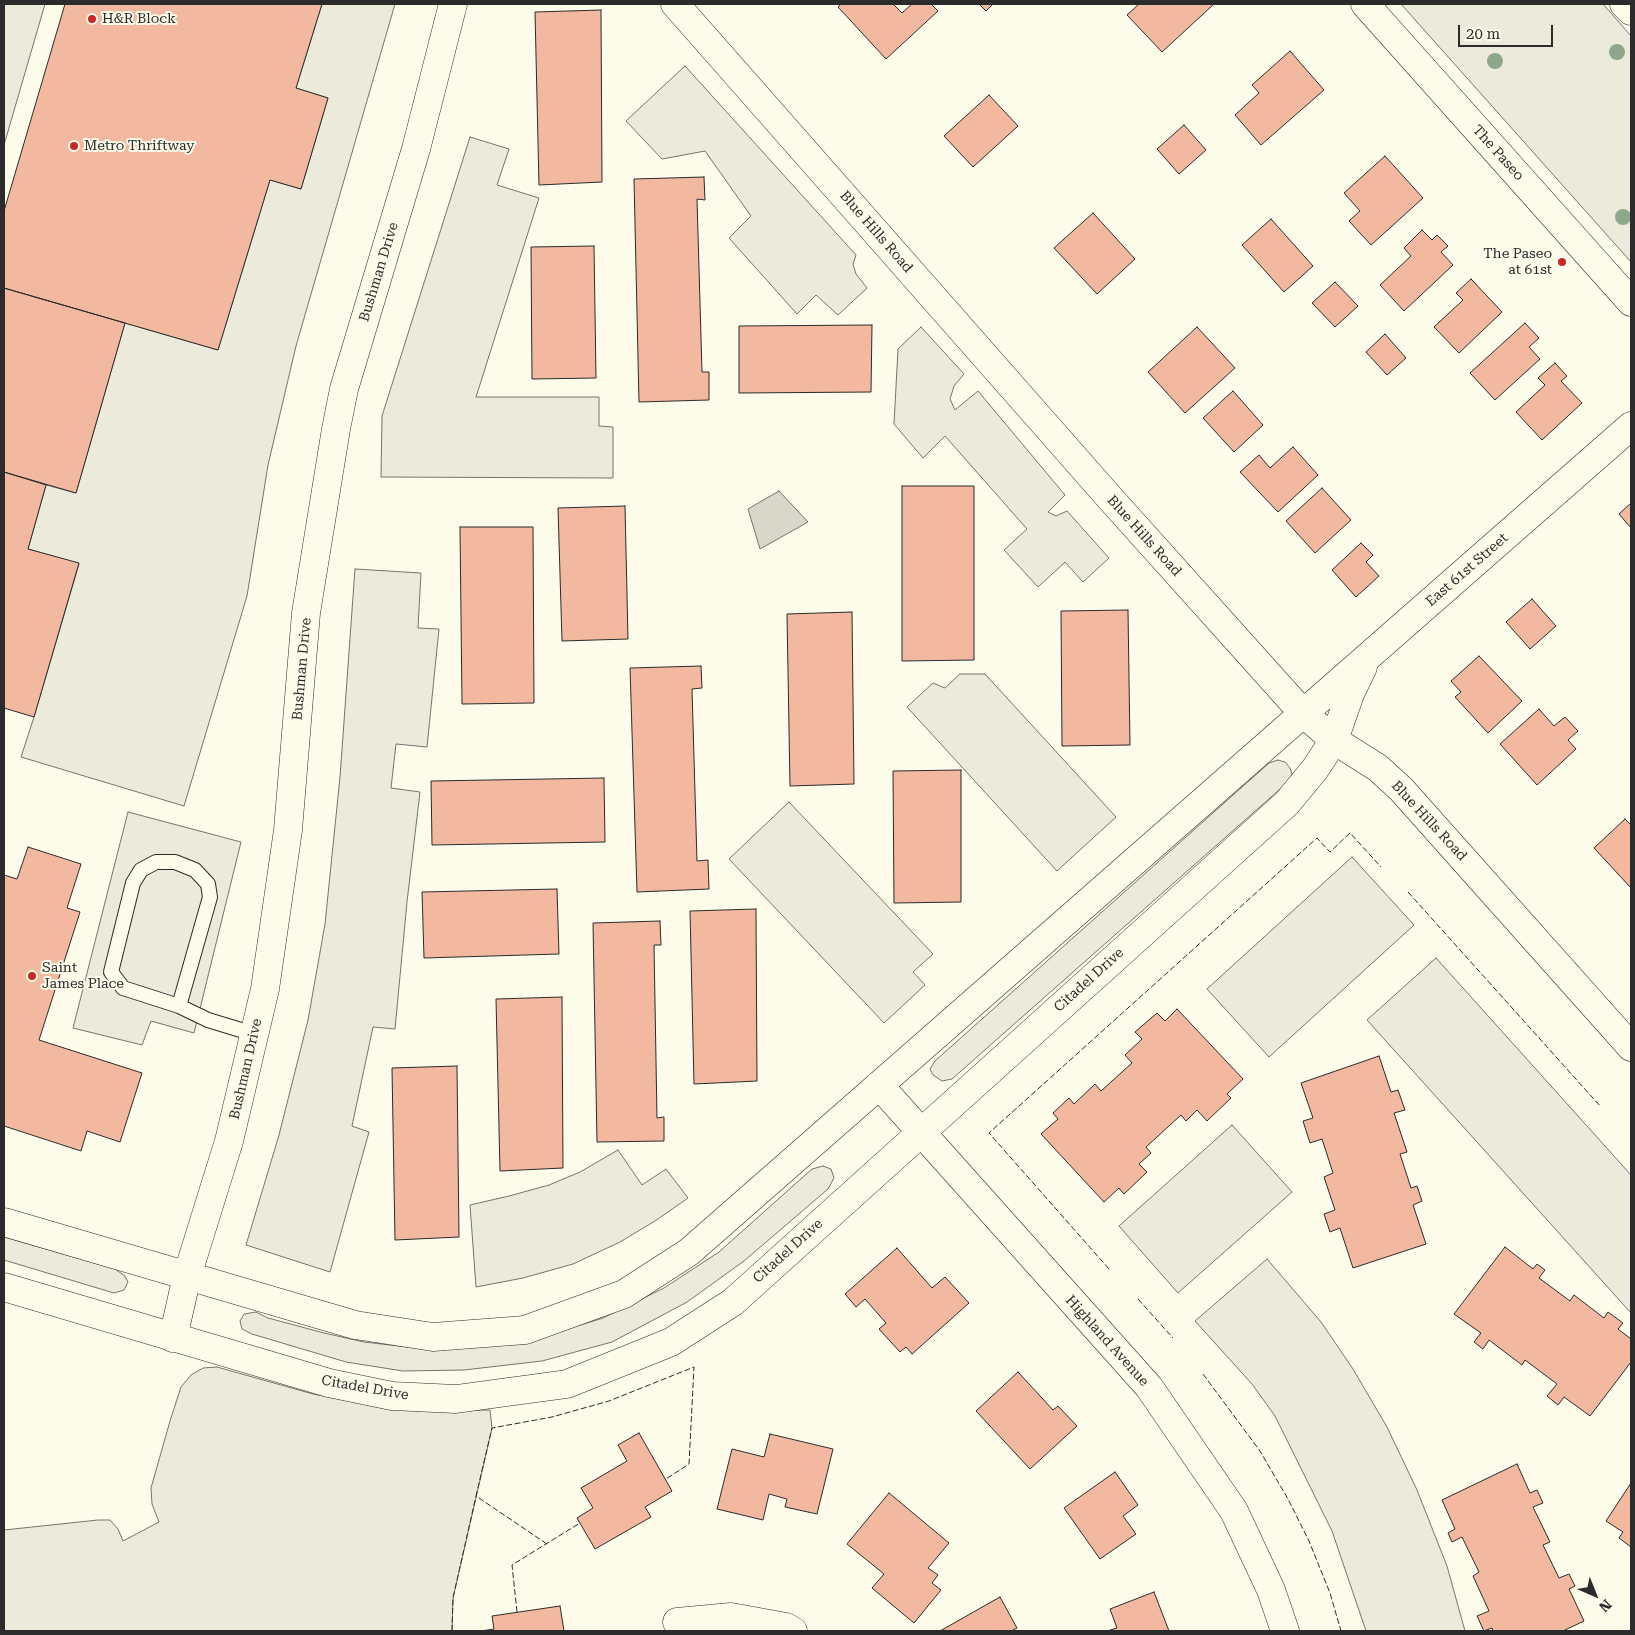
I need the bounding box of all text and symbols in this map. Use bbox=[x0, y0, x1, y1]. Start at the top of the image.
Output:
place label: H&R Block bbox=[102, 11, 176, 27]
marker: H&R Block bbox=[86, 13, 98, 25]
scale bar bbox=[1460, 15, 1555, 47]
text: 20 m bbox=[1466, 25, 1500, 43]
street label: The Paseo bbox=[1469, 122, 1527, 184]
place label: Metro Thriftway bbox=[84, 138, 194, 154]
marker: Metro Thriftway bbox=[68, 140, 80, 152]
street label: Blue Hills Road bbox=[836, 188, 916, 276]
street label: Bushman Drive bbox=[356, 220, 402, 324]
place label: The Paseo at 61st bbox=[1483, 246, 1552, 278]
marker: The Paseo at 61st bbox=[1556, 256, 1568, 268]
street label: Blue Hills Road bbox=[1103, 492, 1185, 580]
street label: East 61st Street bbox=[1423, 530, 1511, 610]
street label: Bushman Drive bbox=[289, 617, 315, 721]
street label: Blue Hills Road bbox=[1388, 778, 1470, 864]
street label: Citadel Drive bbox=[1051, 944, 1127, 1016]
place label: Saint James Place bbox=[42, 960, 124, 992]
marker: Saint James Place bbox=[26, 970, 38, 982]
street label: Bushman Drive bbox=[226, 1017, 266, 1121]
street label: Citadel Drive bbox=[750, 1215, 826, 1287]
street label: Highland Avenue bbox=[1062, 1292, 1152, 1390]
street label: Citadel Drive bbox=[320, 1372, 410, 1404]
north arrow bbox=[1570, 1570, 1620, 1620]
text: N bbox=[1596, 1596, 1615, 1615]

